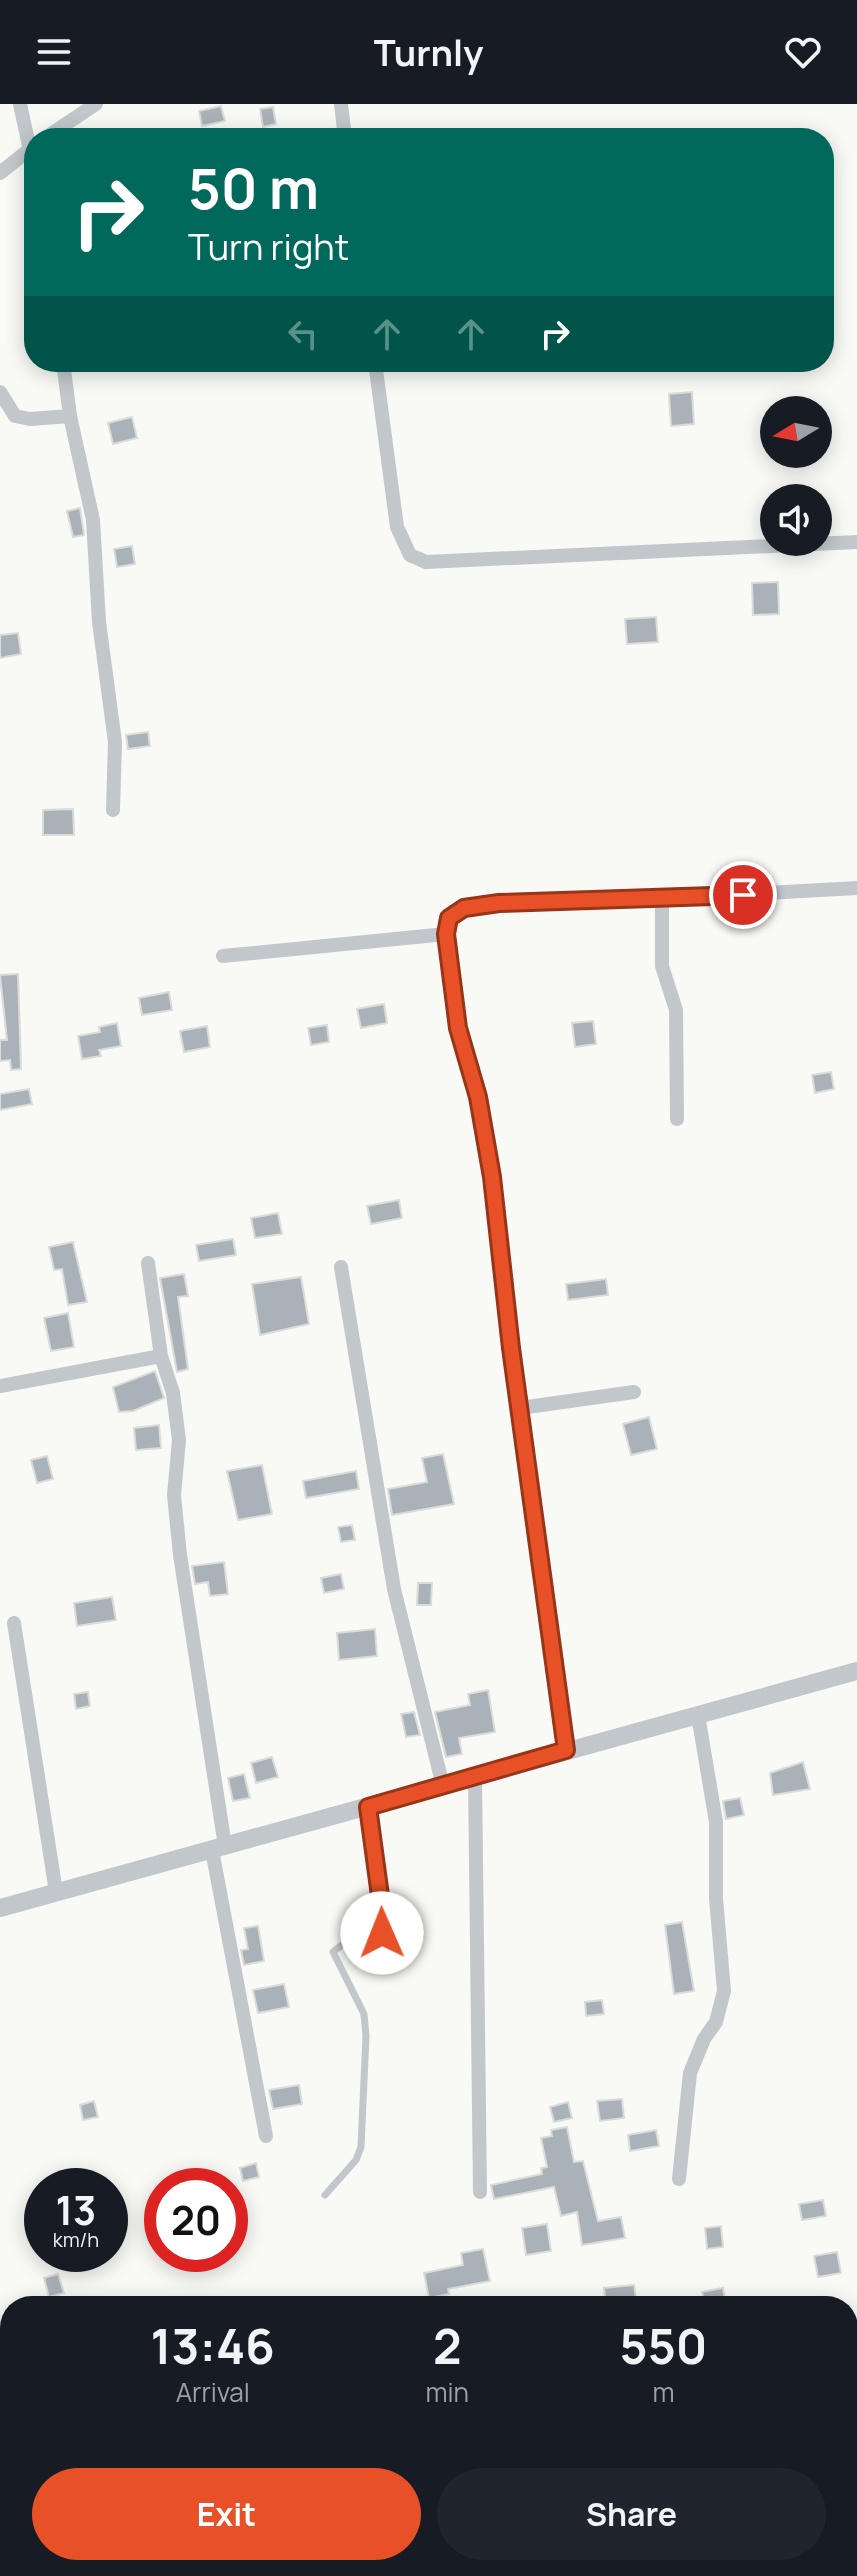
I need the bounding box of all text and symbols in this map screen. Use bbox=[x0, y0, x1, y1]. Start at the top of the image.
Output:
text: Turnly bbox=[374, 28, 483, 77]
icon: menu bbox=[32, 30, 76, 74]
icon: heart bbox=[781, 30, 825, 74]
text: 50 m bbox=[188, 149, 319, 226]
icon: right bbox=[56, 160, 160, 264]
text: Turn right bbox=[188, 222, 349, 271]
icon: left bbox=[281, 312, 325, 356]
icon: ahead bbox=[365, 312, 409, 356]
icon: ahead bbox=[449, 312, 493, 356]
icon: right bbox=[533, 312, 577, 356]
north arrow bbox=[760, 396, 832, 468]
map controls bbox=[760, 396, 832, 556]
button: sound bbox=[760, 484, 832, 556]
pin bbox=[709, 861, 777, 929]
icon: arrive bbox=[721, 873, 765, 917]
position arrow bbox=[340, 1891, 424, 1975]
speed limit sign: 20 bbox=[144, 2168, 248, 2272]
text: 13 bbox=[56, 2182, 96, 2237]
text: km/h bbox=[53, 2226, 99, 2253]
text: 13:46 bbox=[151, 2313, 275, 2378]
text: 2 bbox=[433, 2313, 462, 2378]
text: 550 bbox=[620, 2313, 707, 2378]
text: Arrival bbox=[176, 2374, 250, 2410]
text: min bbox=[425, 2374, 469, 2410]
text: m bbox=[652, 2374, 675, 2410]
button: Exit bbox=[32, 2468, 421, 2560]
button: Share bbox=[437, 2468, 826, 2560]

